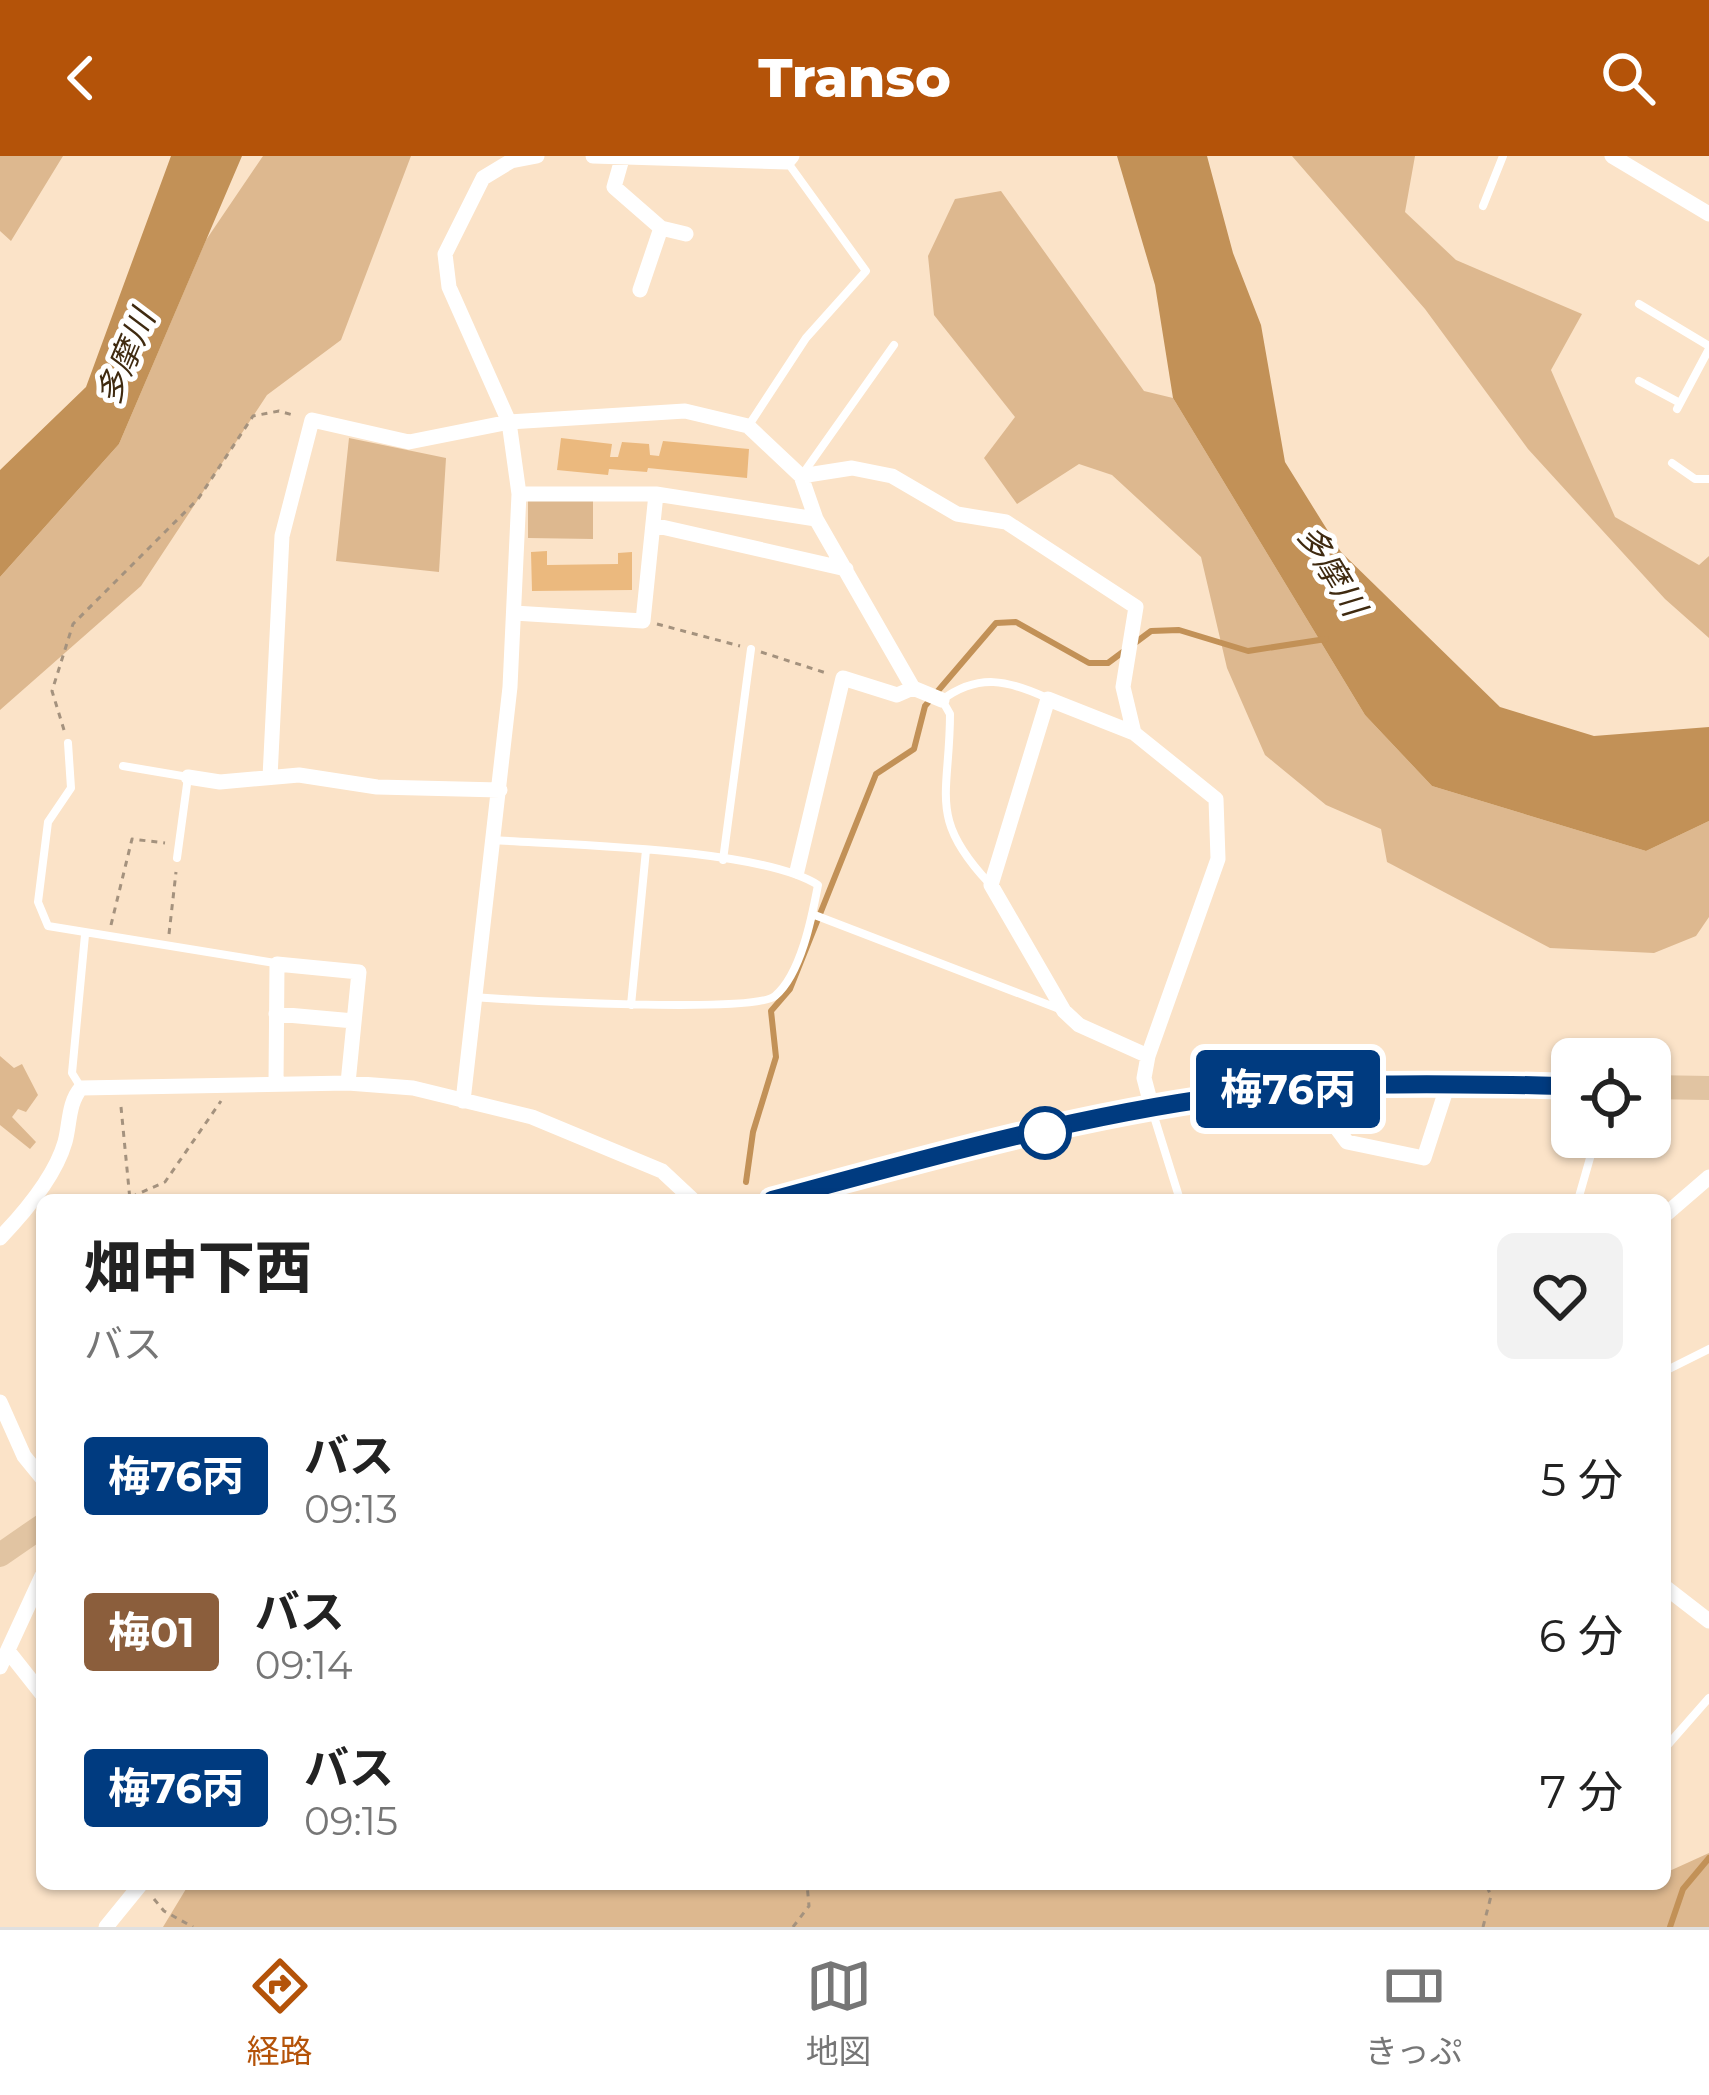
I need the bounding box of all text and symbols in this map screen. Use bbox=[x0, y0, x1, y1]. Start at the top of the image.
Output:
icon: back bbox=[48, 45, 114, 111]
text: Transo bbox=[758, 45, 951, 111]
icon: search bbox=[1595, 45, 1661, 111]
water label: 多摩川 bbox=[87, 301, 164, 410]
water label: 多摩川 bbox=[1289, 517, 1376, 625]
map controls bbox=[1551, 1038, 1671, 1158]
button: locate bbox=[1551, 1038, 1671, 1158]
line badge: 梅76丙 bbox=[1204, 1050, 1372, 1128]
text: 梅76丙 bbox=[1220, 1063, 1356, 1115]
unlabelled marker bbox=[1020, 1108, 1070, 1158]
text: 畑中下西 bbox=[84, 1233, 312, 1302]
button: heart bbox=[1497, 1233, 1623, 1359]
text: バス bbox=[84, 1320, 162, 1368]
text: バス bbox=[304, 1428, 394, 1483]
text: 梅76丙 bbox=[108, 1450, 244, 1502]
text: 5 分 bbox=[1541, 1452, 1623, 1507]
text: 09:13 bbox=[304, 1485, 398, 1533]
text: バス bbox=[255, 1584, 345, 1639]
text: 梅01 bbox=[108, 1606, 195, 1658]
text: 6 分 bbox=[1539, 1608, 1623, 1663]
text: 09:14 bbox=[255, 1641, 353, 1689]
text: バス bbox=[304, 1740, 394, 1795]
text: 梅76丙 bbox=[108, 1762, 244, 1814]
text: 7 分 bbox=[1540, 1764, 1623, 1819]
text: 09:15 bbox=[304, 1797, 398, 1845]
tab: 経路 bbox=[247, 1953, 313, 2073]
tab: 地図 bbox=[806, 1953, 872, 2073]
tab: きっぷ bbox=[1365, 1953, 1462, 2073]

